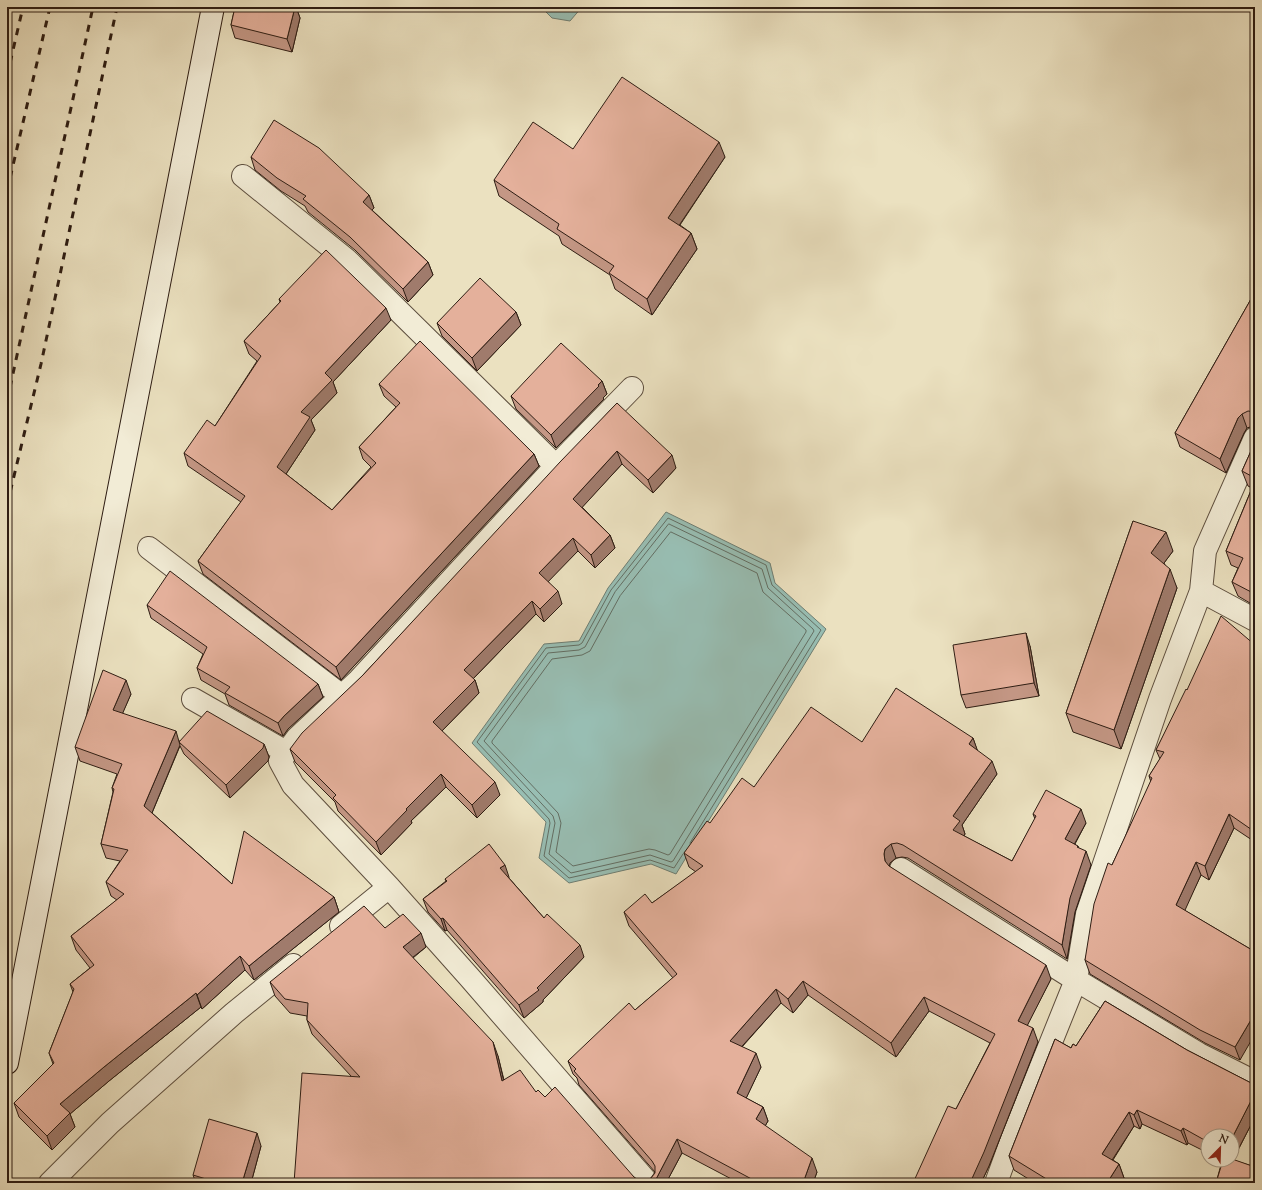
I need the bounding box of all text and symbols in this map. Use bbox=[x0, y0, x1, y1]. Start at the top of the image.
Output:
north arrow bbox=[1200, 1128, 1240, 1168]
text: N bbox=[1215, 1130, 1231, 1149]

